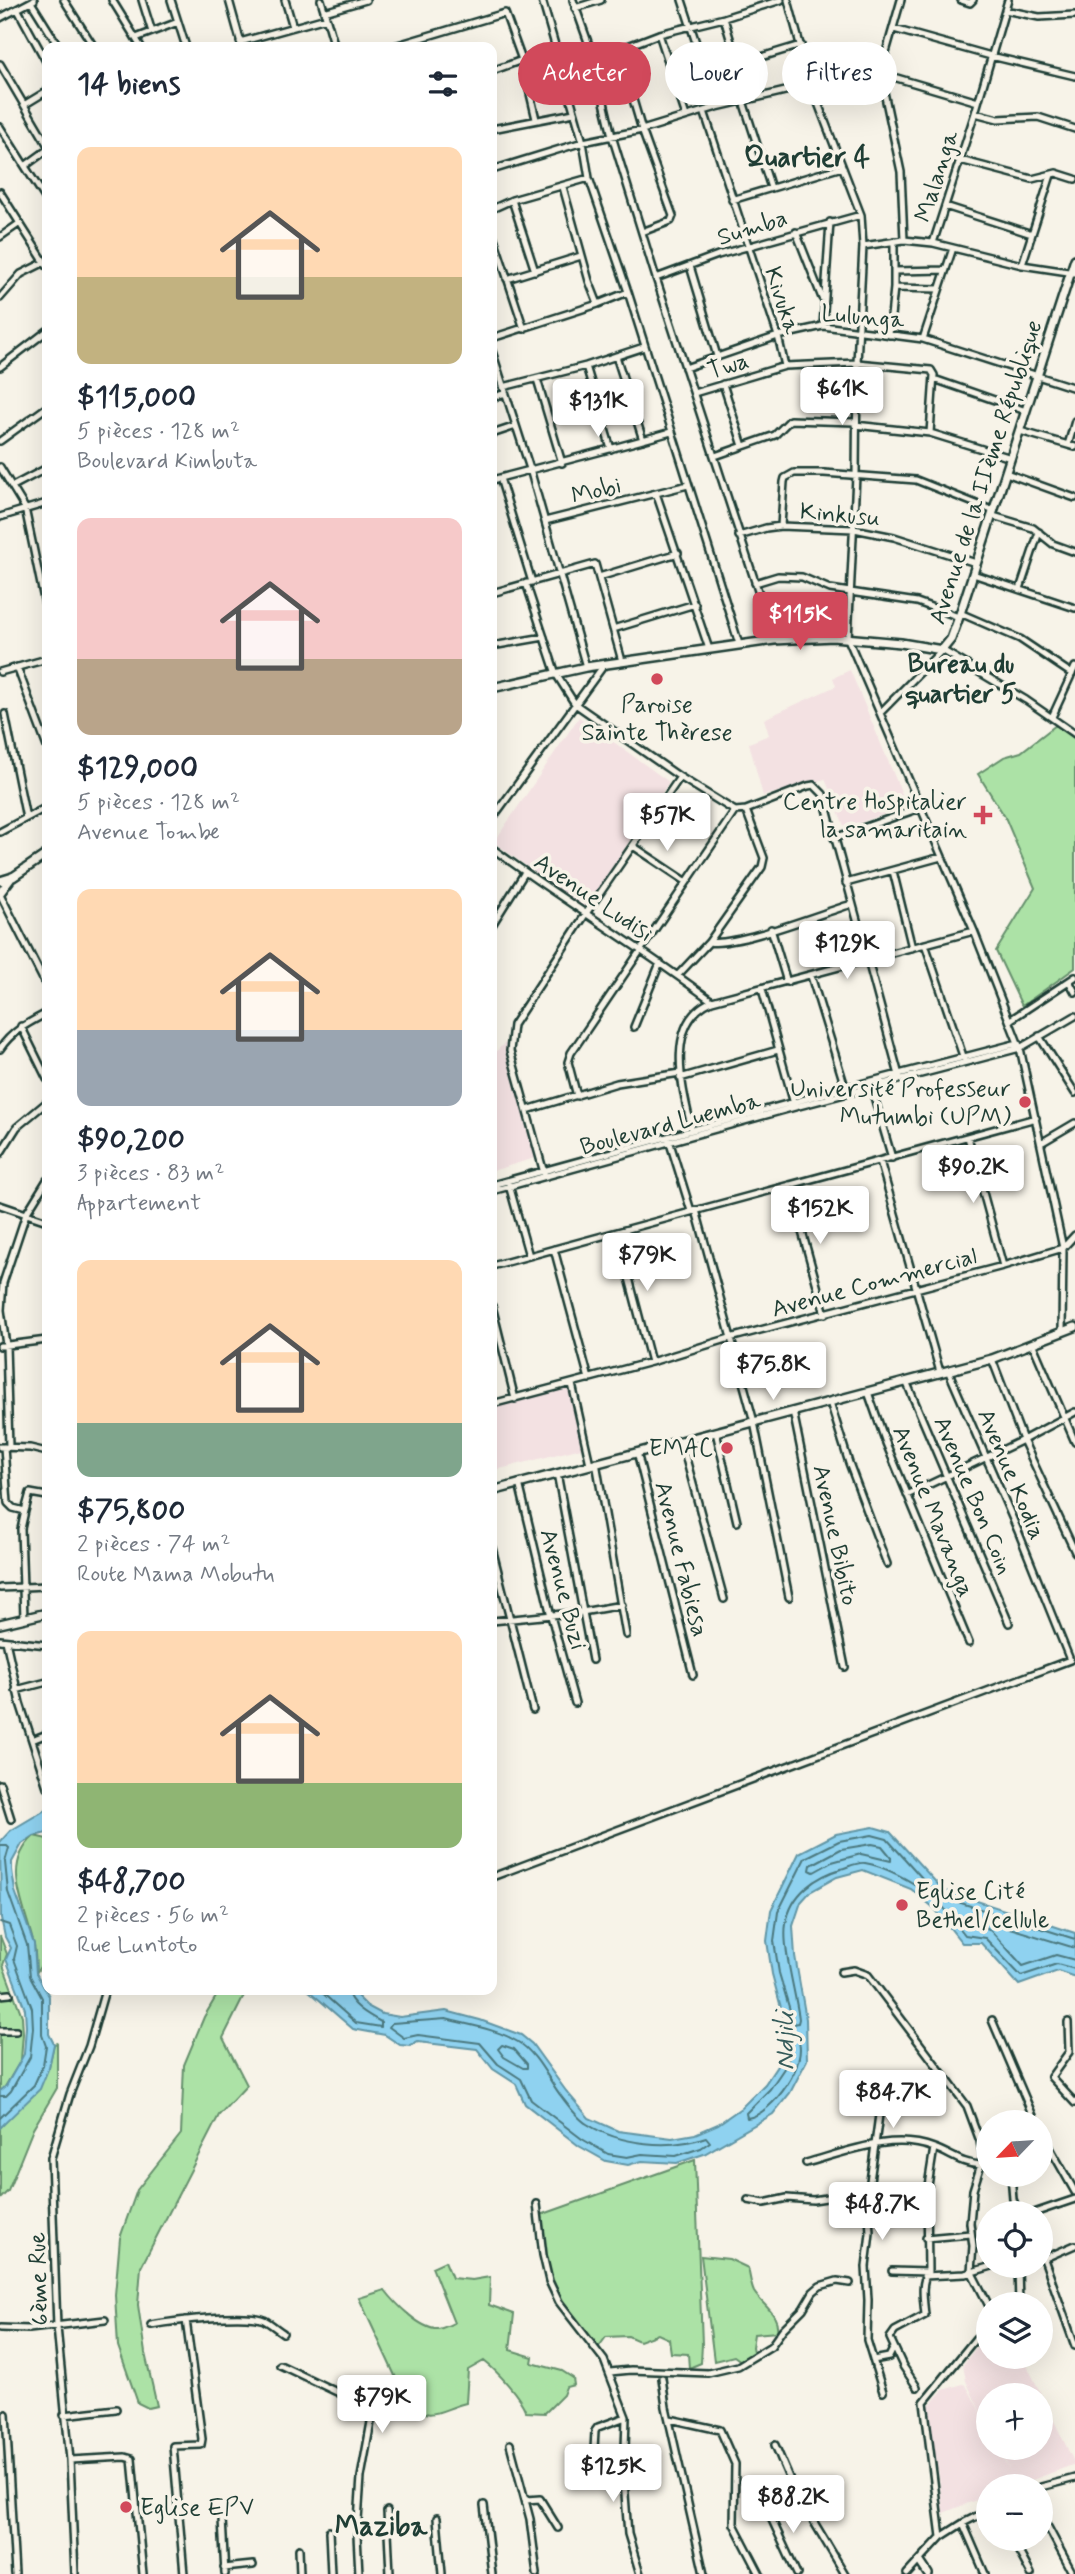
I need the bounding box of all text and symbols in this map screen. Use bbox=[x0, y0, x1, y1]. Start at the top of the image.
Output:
chip: Acheter bbox=[518, 42, 651, 105]
chip: Louer bbox=[665, 42, 768, 105]
chip: Filtres bbox=[782, 42, 897, 105]
text: 14 biens bbox=[77, 65, 181, 104]
icon: filters bbox=[424, 65, 462, 103]
street label: Malanga bbox=[908, 126, 967, 226]
district label: Quartier 4 bbox=[744, 140, 871, 177]
icon: home bbox=[207, 192, 333, 318]
street label: Sumba bbox=[714, 203, 791, 254]
street label: Kivuka bbox=[756, 263, 807, 338]
street label: Lulunga bbox=[820, 298, 906, 337]
street label: Avenue de la IIème République bbox=[923, 317, 1050, 628]
street label: Twa bbox=[704, 345, 753, 387]
pin: $61K bbox=[801, 368, 883, 427]
text: $61K bbox=[816, 375, 868, 405]
text: $115,000 bbox=[77, 378, 196, 417]
pin: $131K bbox=[549, 380, 647, 439]
text: $131K bbox=[569, 387, 627, 417]
text: 5 pièces · 128 m² bbox=[77, 417, 240, 447]
text: Boulevard Kimbuta bbox=[77, 447, 257, 477]
street label: Mobi bbox=[568, 470, 625, 513]
street label: Kinkusu bbox=[799, 497, 881, 534]
icon: home bbox=[207, 563, 333, 689]
pin: $115K bbox=[751, 592, 849, 652]
text: $115K bbox=[769, 600, 831, 630]
district label: Bureau du quartier 5 bbox=[905, 648, 1017, 712]
marker: Paroise Sainte Thèrese bbox=[649, 671, 665, 687]
place label: Paroise Sainte Thèrese bbox=[581, 690, 733, 749]
text: $129,000 bbox=[77, 749, 198, 788]
place label: Centre Hospitalier la samaritain bbox=[783, 787, 967, 846]
text: 5 pièces · 128 m² bbox=[77, 788, 240, 818]
pin: $57K bbox=[626, 794, 708, 853]
text: $57K bbox=[639, 801, 695, 831]
marker: Centre Hospitalier la samaritain bbox=[973, 805, 993, 825]
text: Avenue Tombe bbox=[77, 818, 220, 848]
street label: Avenue Ludisi bbox=[528, 847, 659, 949]
pin: $129K bbox=[798, 922, 896, 981]
text: $129K bbox=[815, 929, 879, 959]
icon: home bbox=[207, 934, 333, 1060]
place label: Université Professeur Mutumbi (UPM) bbox=[790, 1074, 1011, 1133]
street label: Boulevard Luemba bbox=[577, 1085, 765, 1163]
marker: Université Professeur Mutumbi (UPM) bbox=[1017, 1094, 1033, 1110]
text: $90,200 bbox=[77, 1120, 185, 1159]
pin: $90.2K bbox=[916, 1146, 1030, 1205]
text: $90.2K bbox=[938, 1153, 1008, 1183]
text: 3 pièces · 83 m² bbox=[77, 1159, 224, 1189]
pin: $152K bbox=[771, 1186, 869, 1246]
text: Appartement bbox=[77, 1189, 201, 1219]
text: $152K bbox=[787, 1194, 853, 1224]
pin: $79K bbox=[606, 1234, 688, 1293]
text: $79K bbox=[618, 1241, 676, 1271]
street label: Avenue Commercial bbox=[768, 1241, 980, 1326]
icon: home bbox=[207, 1305, 333, 1431]
pin: $75.8K bbox=[716, 1342, 830, 1402]
text: $75.8K bbox=[736, 1350, 810, 1380]
street label: Avenue Kodia bbox=[969, 1404, 1052, 1545]
street label: Avenue Bon Coin bbox=[925, 1412, 1020, 1579]
street label: Avenue Mavanga bbox=[884, 1421, 981, 1602]
place label: EMAC bbox=[649, 1434, 713, 1465]
marker: EMAC bbox=[719, 1440, 735, 1456]
street label: Avenue Bibito bbox=[805, 1462, 865, 1608]
street label: Avenue Fabiesa bbox=[646, 1479, 715, 1640]
text: $75,800 bbox=[77, 1491, 185, 1530]
street label: Avenue Buzi bbox=[532, 1526, 594, 1653]
text: 2 pièces · 74 m² bbox=[77, 1530, 230, 1560]
text: Route Mama Mobutu bbox=[77, 1560, 274, 1590]
icon: home bbox=[207, 1676, 333, 1802]
text: $48,700 bbox=[77, 1862, 186, 1901]
place label: Eglise Cité Bethel/cellule bbox=[916, 1877, 1049, 1936]
marker: Eglise Cité Bethel/cellule bbox=[894, 1897, 910, 1913]
text: 2 pièces · 56 m² bbox=[77, 1901, 229, 1931]
text: Rue Luntoto bbox=[77, 1931, 197, 1961]
water label: Ndjili bbox=[768, 2007, 804, 2071]
pin: $84.7K bbox=[836, 2070, 950, 2130]
text: $84.7K bbox=[855, 2078, 931, 2108]
north arrow bbox=[976, 2110, 1054, 2188]
map controls bbox=[976, 2110, 1053, 2551]
pin: $48.7K bbox=[825, 2182, 939, 2242]
text: $48.7K bbox=[845, 2190, 919, 2220]
button: locate bbox=[976, 2201, 1053, 2278]
street label: 6ème Rue bbox=[22, 2232, 57, 2326]
button: layers bbox=[976, 2292, 1053, 2369]
pin: $79K bbox=[341, 2376, 423, 2435]
text: $79K bbox=[353, 2383, 411, 2413]
button: + bbox=[976, 2383, 1053, 2460]
pin: $125K bbox=[564, 2444, 662, 2504]
text: $125K bbox=[581, 2452, 645, 2482]
button: − bbox=[976, 2474, 1053, 2551]
pin: $88.2K bbox=[736, 2476, 850, 2535]
text: $88.2K bbox=[757, 2483, 829, 2513]
place label: Eglise EPV bbox=[140, 2493, 254, 2524]
marker: Eglise EPV bbox=[118, 2499, 134, 2515]
district label: Maziba bbox=[335, 2509, 428, 2546]

